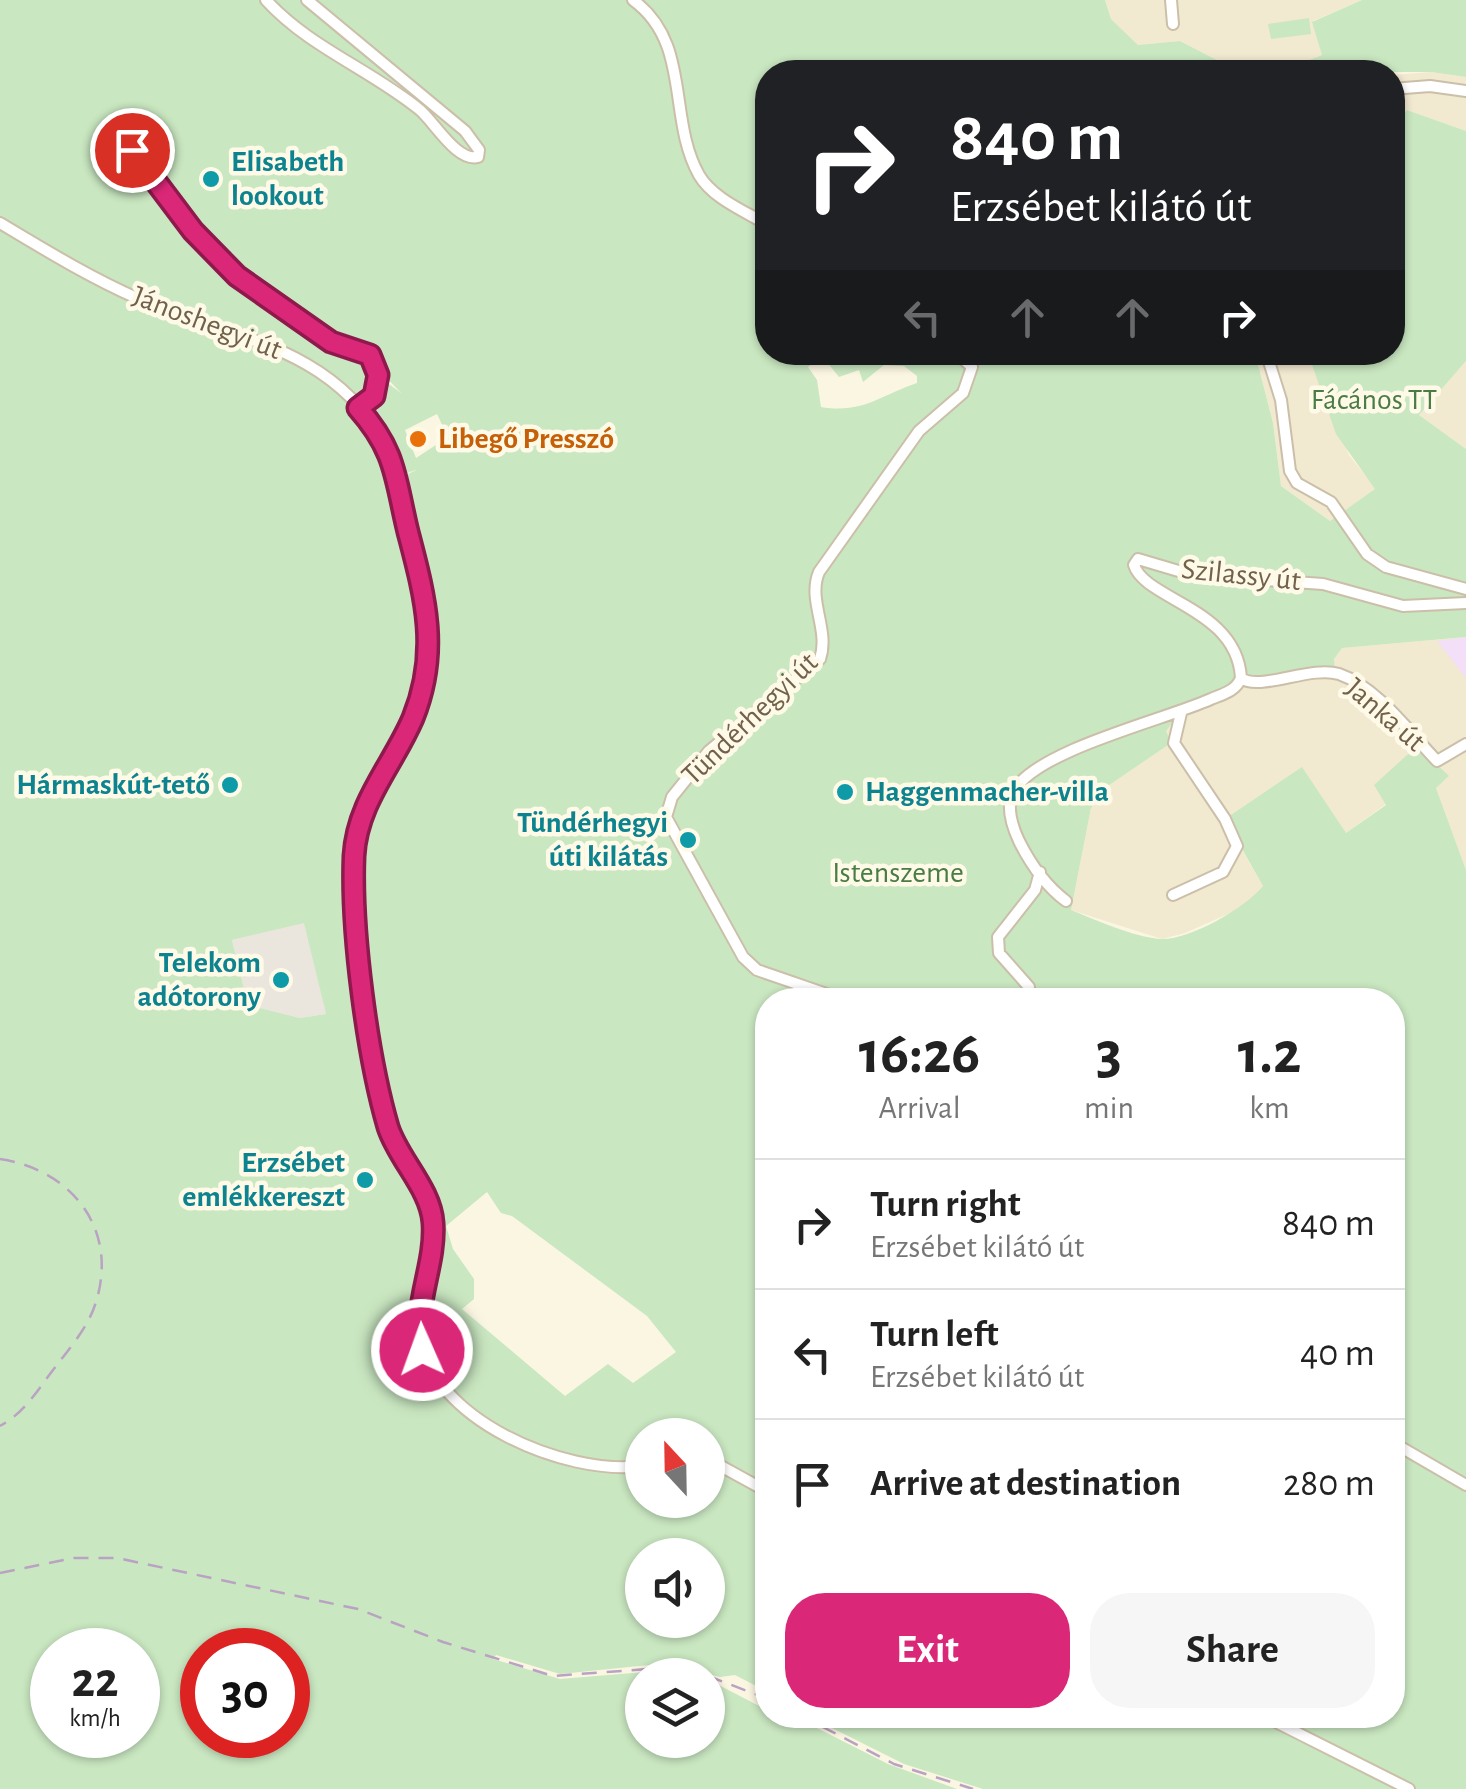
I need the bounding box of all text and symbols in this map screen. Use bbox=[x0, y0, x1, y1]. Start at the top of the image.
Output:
icon: right bbox=[785, 100, 915, 230]
text: 840 m bbox=[950, 103, 1123, 173]
pin bbox=[90, 108, 175, 193]
icon: arrive bbox=[105, 123, 160, 178]
place label: Elisabeth lookout bbox=[231, 147, 344, 211]
marker: Elisabeth lookout bbox=[200, 168, 222, 190]
text: Erzsébet kilátó út bbox=[950, 185, 1251, 230]
street label: Jánoshegyi út bbox=[128, 281, 286, 365]
icon: left bbox=[895, 290, 950, 345]
icon: ahead bbox=[1000, 290, 1055, 345]
icon: ahead bbox=[1105, 290, 1160, 345]
icon: right bbox=[1210, 290, 1265, 345]
park label: Fácános TT bbox=[1311, 385, 1438, 415]
place label: Libegő Presszó bbox=[438, 424, 614, 454]
marker: Libegő Presszó bbox=[407, 428, 429, 450]
street label: Szilassy út bbox=[1180, 554, 1303, 596]
street label: Tündérhegyi út bbox=[676, 647, 824, 791]
street label: Janka út bbox=[1339, 673, 1431, 758]
place label: Hármaskút-tető bbox=[16, 770, 210, 800]
marker: Hármaskút-tető bbox=[219, 774, 241, 796]
place label: Haggenmacher-villa bbox=[865, 777, 1109, 807]
marker: Haggenmacher-villa bbox=[834, 781, 856, 803]
place label: Tündérhegyi úti kilátás bbox=[517, 808, 668, 872]
marker: Tündérhegyi úti kilátás bbox=[677, 829, 699, 851]
park label: Istenszeme bbox=[832, 858, 964, 888]
place label: Telekom adótorony bbox=[137, 948, 262, 1012]
marker: Telekom adótorony bbox=[270, 969, 292, 991]
text: 16:26 bbox=[859, 1024, 980, 1084]
text: 3 bbox=[1096, 1024, 1122, 1084]
text: 1.2 bbox=[1238, 1024, 1301, 1084]
text: Arrival bbox=[878, 1092, 961, 1124]
text: min bbox=[1084, 1092, 1134, 1124]
text: km bbox=[1249, 1092, 1290, 1124]
place label: Erzsébet emlékkereszt bbox=[182, 1148, 345, 1212]
marker: Erzsébet emlékkereszt bbox=[354, 1169, 376, 1191]
text: Turn right bbox=[870, 1186, 1020, 1224]
icon: right bbox=[785, 1197, 840, 1252]
text: 840 m bbox=[1282, 1205, 1375, 1243]
text: Erzsébet kilátó út bbox=[870, 1231, 1084, 1263]
position arrow bbox=[370, 1298, 474, 1402]
text: Turn left bbox=[870, 1316, 998, 1354]
icon: left bbox=[785, 1327, 840, 1382]
text: 40 m bbox=[1300, 1335, 1375, 1373]
text: Erzsébet kilátó út bbox=[870, 1361, 1084, 1393]
north arrow bbox=[625, 1418, 725, 1518]
map controls bbox=[625, 1418, 725, 1758]
icon: arrive bbox=[785, 1457, 840, 1512]
text: Arrive at destination bbox=[870, 1465, 1181, 1503]
text: 280 m bbox=[1283, 1465, 1375, 1503]
button: sound bbox=[625, 1538, 725, 1638]
button: Exit bbox=[785, 1593, 1070, 1708]
button: Share bbox=[1090, 1593, 1375, 1708]
speed limit sign: 30 bbox=[180, 1628, 310, 1758]
text: 22 bbox=[71, 1656, 119, 1706]
button: layers bbox=[625, 1658, 725, 1758]
text: km/h bbox=[69, 1706, 121, 1731]

